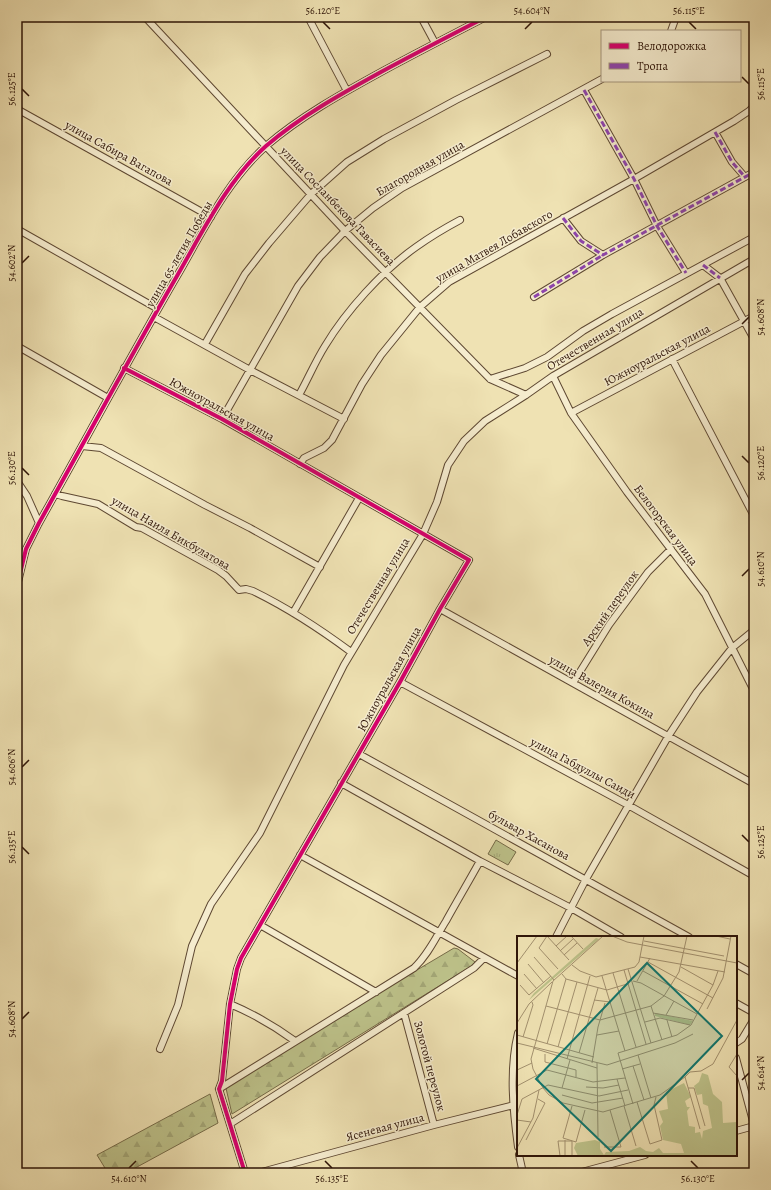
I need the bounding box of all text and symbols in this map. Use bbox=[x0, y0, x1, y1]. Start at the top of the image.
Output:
text: 56.120°E bbox=[306, 4, 340, 17]
text: 54.604°N bbox=[514, 4, 550, 17]
text: 56.115°E bbox=[673, 4, 705, 17]
legend bbox=[601, 30, 741, 82]
text: Велодорожка bbox=[637, 38, 707, 54]
text: Тропа bbox=[637, 58, 668, 74]
text: 56.115°E bbox=[754, 68, 767, 100]
text: 56.125°E bbox=[5, 72, 18, 106]
street label: улица Сабира Вагапова bbox=[61, 116, 176, 190]
street label: Благородная улица bbox=[373, 136, 467, 200]
street label: улица Сосланбекова Тавасиева bbox=[276, 142, 399, 269]
street label: улица 65-летия Победы bbox=[142, 198, 216, 311]
street label: улица Матвея Лобавского bbox=[432, 206, 555, 287]
text: 54.602°N bbox=[5, 245, 18, 281]
text: 54.608°N bbox=[754, 299, 767, 335]
street label: Отечественная улица bbox=[544, 303, 647, 374]
street label: Южноуральская улица bbox=[601, 320, 713, 390]
street label: Южноуральская улица bbox=[167, 373, 278, 445]
text: 56.120°E bbox=[754, 446, 767, 480]
text: 56.130°E bbox=[5, 451, 18, 485]
street label: Белогорская улица bbox=[630, 481, 702, 569]
street label: улица Наиля Бикбулатова bbox=[108, 492, 234, 574]
street label: Отечественная улица bbox=[343, 534, 414, 637]
text: 54.610°N bbox=[754, 551, 767, 587]
street label: Арский переулок bbox=[577, 567, 642, 650]
street label: Южноуральская улица bbox=[353, 623, 425, 734]
street label: улица Валерия Кокина bbox=[546, 651, 658, 723]
street label: улица Габдуллы Саиди bbox=[527, 733, 638, 802]
text: 54.606°N bbox=[5, 749, 18, 785]
street label: бульвар Хасанова bbox=[485, 806, 573, 864]
text: 56.125°E bbox=[754, 825, 767, 859]
text: 56.135°E bbox=[5, 831, 18, 863]
inset map bbox=[517, 936, 737, 1156]
text: 54.608°N bbox=[5, 1001, 18, 1037]
street label: Золотой переулок bbox=[410, 1019, 450, 1113]
text: 54.614°N bbox=[754, 1056, 767, 1090]
street label: Ясеневая улица bbox=[344, 1109, 426, 1145]
text: 54.610°N bbox=[111, 1172, 147, 1185]
text: 56.135°E bbox=[316, 1172, 348, 1185]
text: 56.130°E bbox=[681, 1172, 715, 1185]

